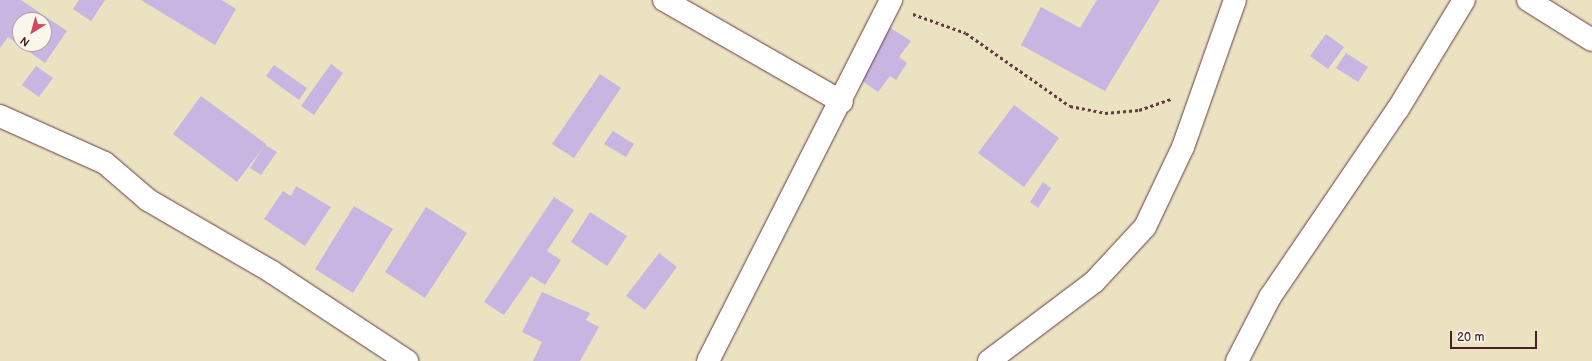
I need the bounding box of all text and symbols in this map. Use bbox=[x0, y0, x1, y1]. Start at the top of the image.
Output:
north arrow bbox=[12, 12, 52, 52]
text: N bbox=[18, 34, 32, 49]
scale bar bbox=[1452, 323, 1539, 349]
text: 20 m bbox=[1457, 330, 1484, 345]

